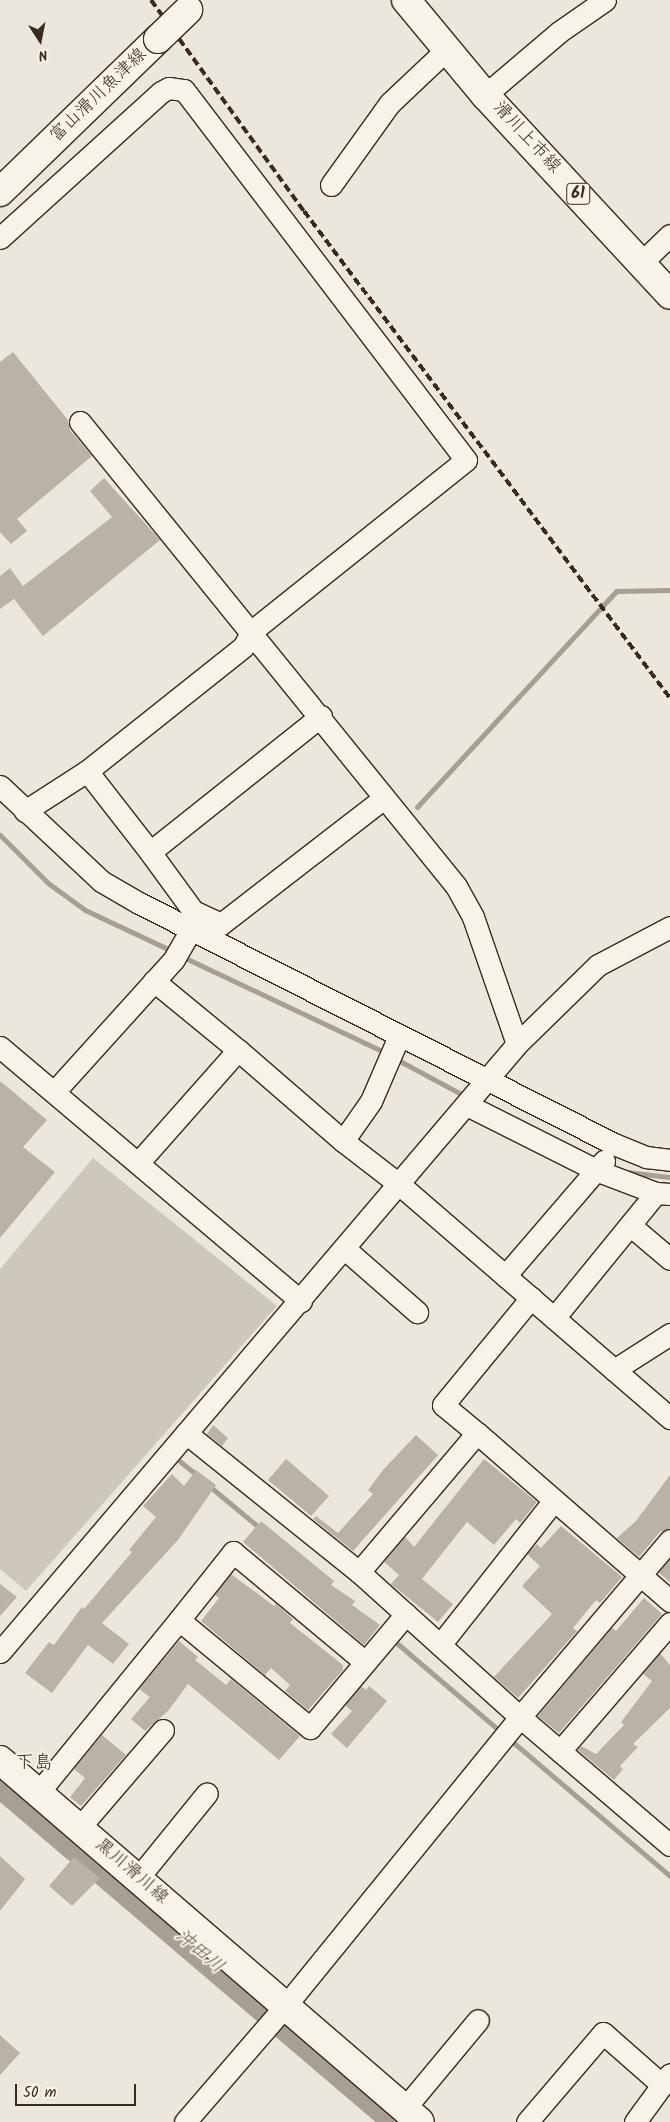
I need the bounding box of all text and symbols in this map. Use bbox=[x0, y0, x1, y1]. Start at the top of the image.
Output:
north arrow bbox=[15, 15, 65, 65]
text: N bbox=[36, 43, 49, 66]
street label: 富山滑川魚津線 bbox=[46, 44, 152, 148]
street label: 滑川上市線 bbox=[487, 98, 565, 178]
road number: 61 bbox=[566, 180, 590, 208]
district label: 下島 bbox=[15, 1753, 53, 1775]
street label: 黒川滑川線 bbox=[90, 1834, 172, 1910]
water label: 沖田川 bbox=[170, 1925, 228, 1979]
scale bar bbox=[18, 2074, 139, 2106]
text: 50 m bbox=[23, 2081, 57, 2105]

